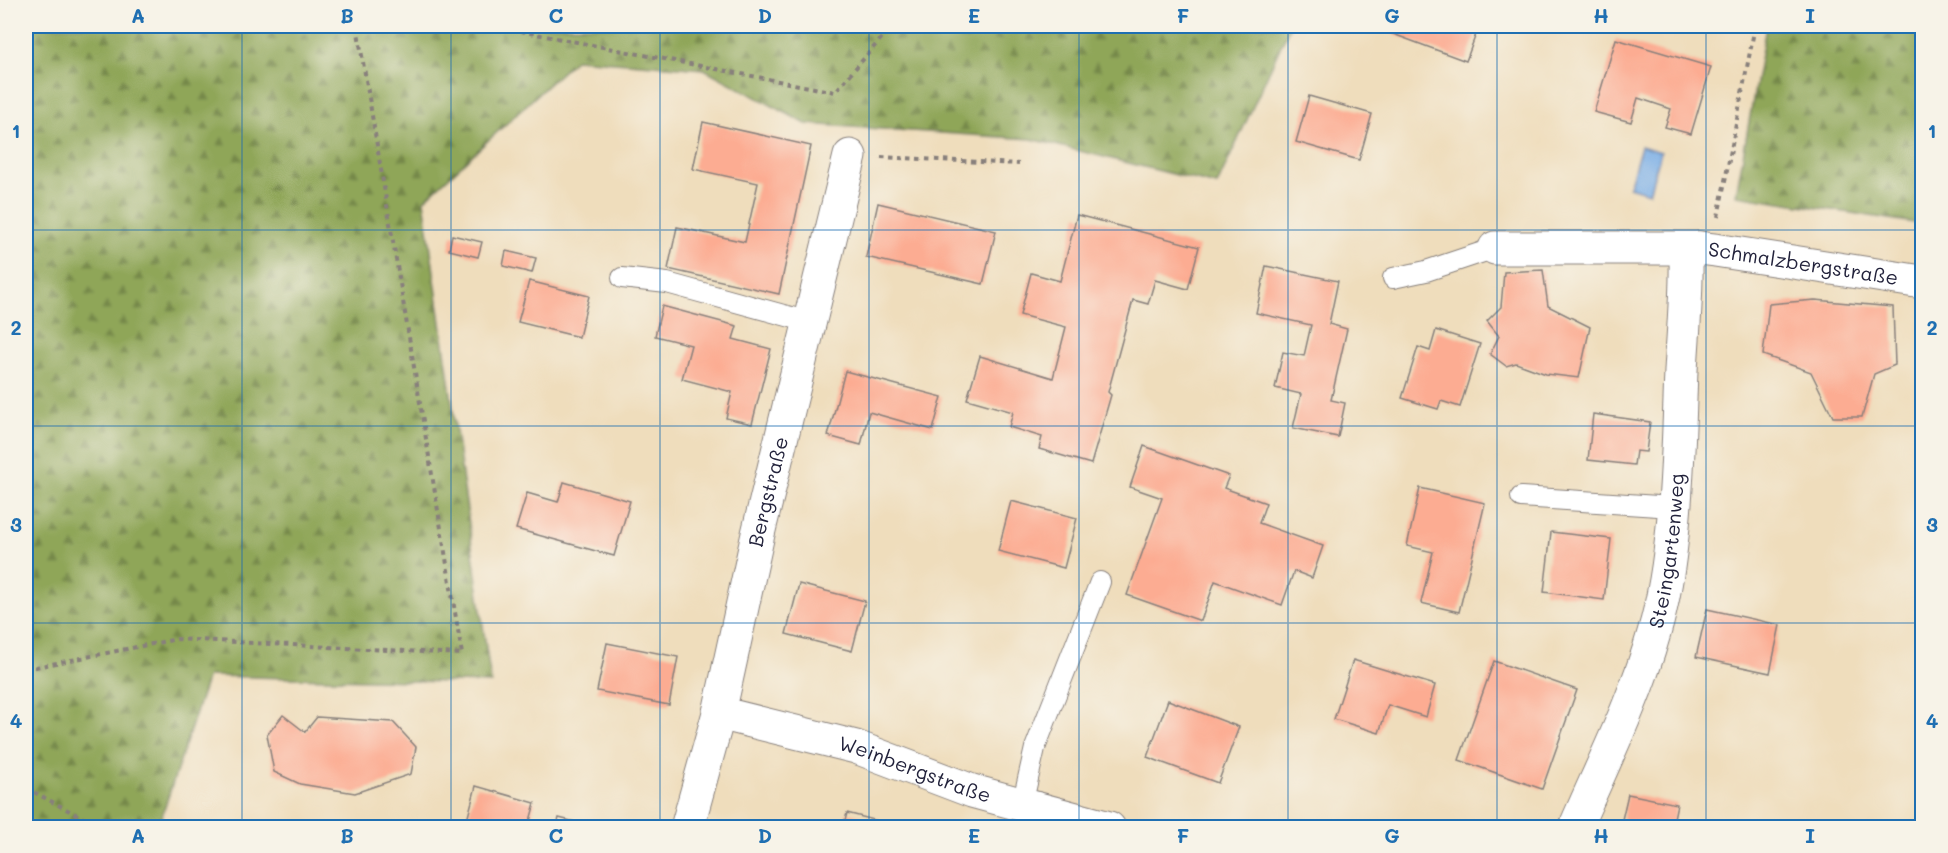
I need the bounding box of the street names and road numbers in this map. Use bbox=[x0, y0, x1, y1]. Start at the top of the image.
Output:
street label: Schmalzbergstraße bbox=[1707, 235, 1900, 290]
street label: Bergstraße bbox=[742, 434, 793, 549]
street label: Steingartenweg bbox=[1642, 473, 1689, 631]
street label: Weinbergstraße bbox=[836, 729, 994, 807]

